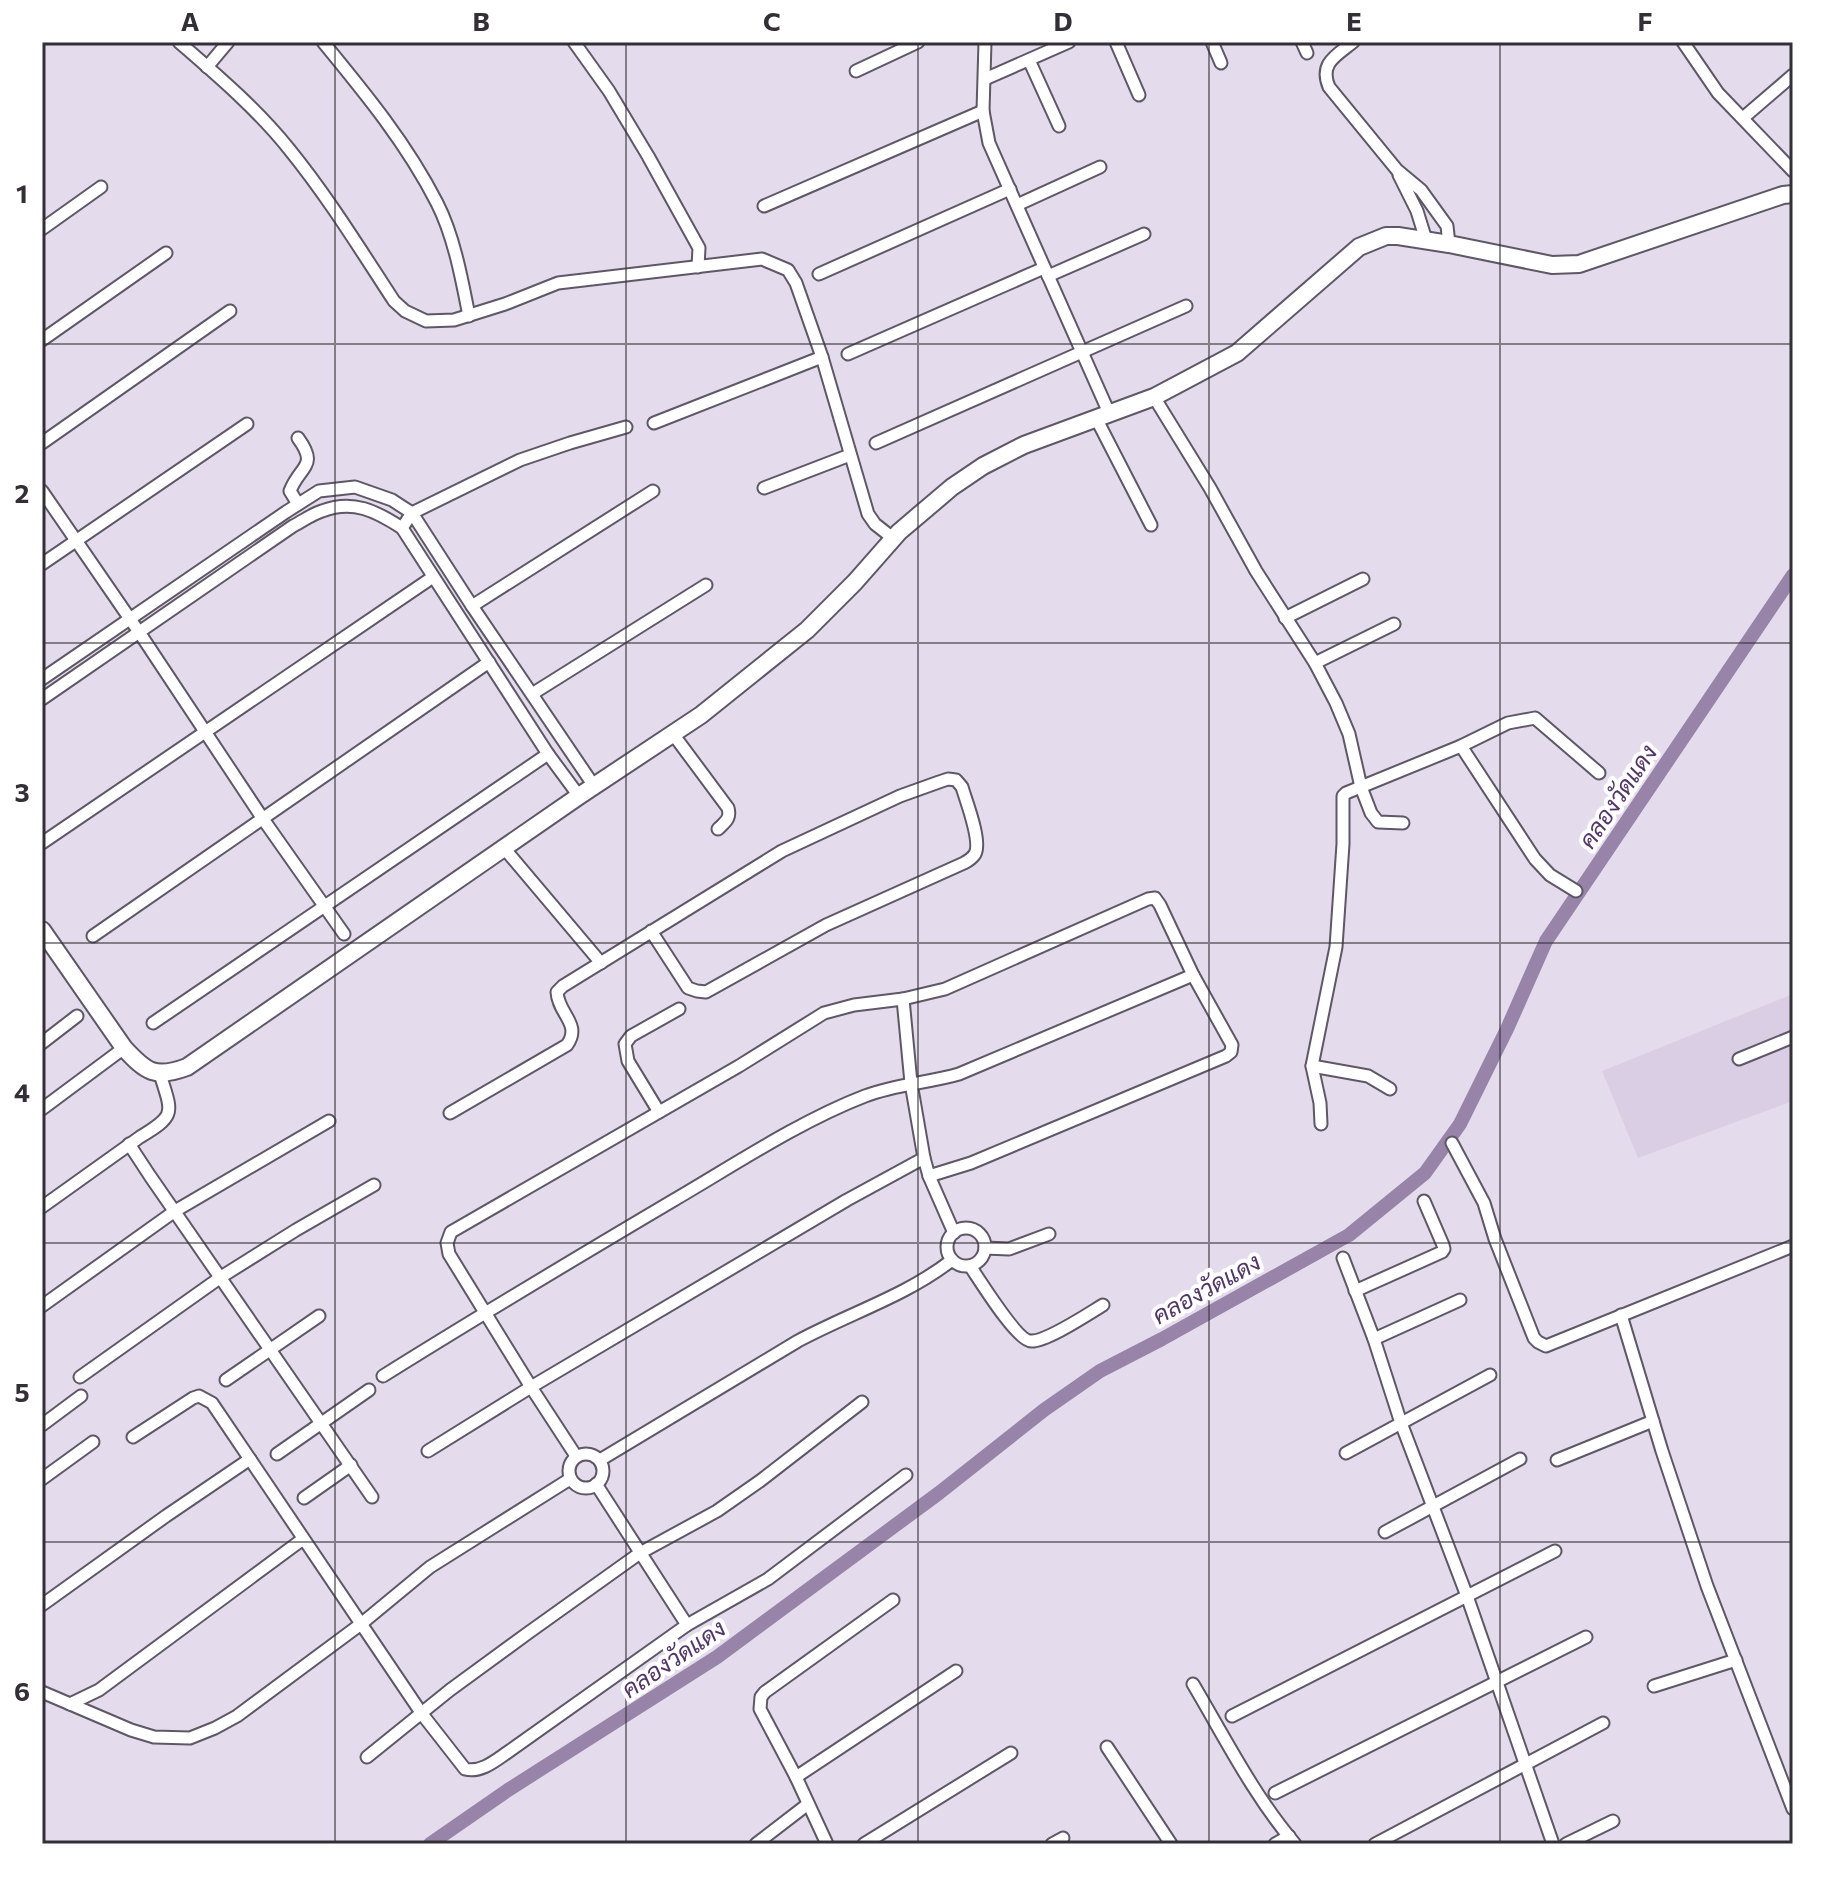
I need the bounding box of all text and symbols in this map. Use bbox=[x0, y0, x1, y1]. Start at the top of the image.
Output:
text: A bbox=[181, 5, 200, 36]
text: B bbox=[472, 5, 490, 36]
text: C bbox=[763, 5, 781, 36]
text: D bbox=[1053, 5, 1073, 36]
text: E bbox=[1346, 5, 1362, 36]
text: F bbox=[1637, 5, 1653, 36]
text: 1 bbox=[16, 177, 28, 208]
text: 2 bbox=[15, 477, 29, 508]
water label: คลองวัดแดง bbox=[1572, 739, 1662, 853]
text: 3 bbox=[14, 776, 30, 807]
text: 4 bbox=[14, 1076, 30, 1107]
water label: คลองวัดแดง bbox=[1147, 1246, 1265, 1329]
text: 5 bbox=[14, 1376, 30, 1407]
water label: คลองวัดแดง bbox=[616, 1613, 730, 1703]
text: 6 bbox=[14, 1675, 30, 1706]

